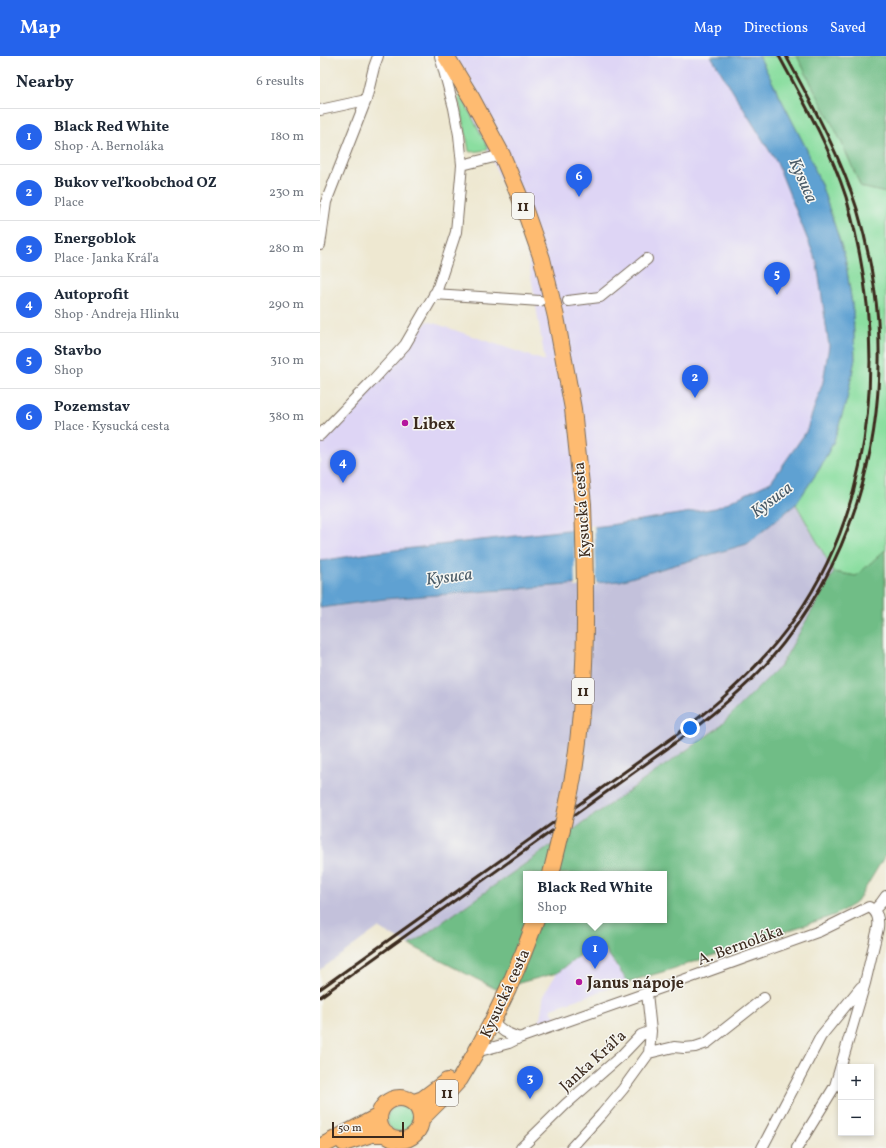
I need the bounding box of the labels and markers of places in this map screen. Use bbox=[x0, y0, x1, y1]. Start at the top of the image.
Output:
pin: 6 bbox=[566, 164, 592, 197]
pin: 5 bbox=[764, 262, 790, 295]
pin: 2 bbox=[682, 365, 708, 398]
place label: Libex bbox=[413, 414, 455, 436]
marker: Libex bbox=[400, 418, 410, 428]
pin: 4 bbox=[330, 450, 356, 483]
pin: 1 bbox=[582, 936, 608, 969]
place label: Janus nápoje bbox=[586, 973, 684, 995]
marker: Janus nápoje bbox=[574, 977, 584, 987]
pin: 3 bbox=[517, 1066, 543, 1099]

